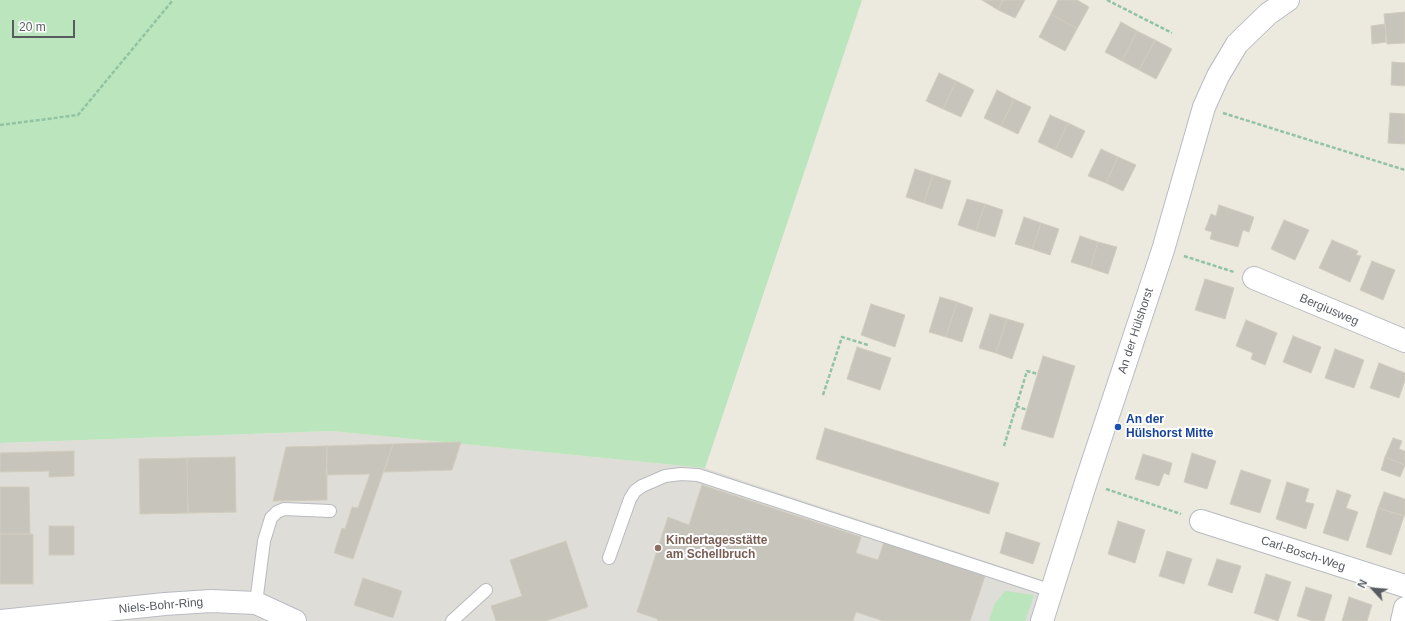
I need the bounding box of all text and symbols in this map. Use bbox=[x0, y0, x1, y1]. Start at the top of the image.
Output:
scale bar bbox=[14, 12, 77, 38]
text: 20 m bbox=[19, 20, 46, 34]
street label: An der Hülshorst bbox=[1115, 286, 1157, 376]
street label: Bergiusweg bbox=[1297, 291, 1361, 329]
place label: An der Hülshorst Mitte bbox=[1126, 413, 1213, 441]
marker: An der Hülshorst Mitte bbox=[1113, 422, 1123, 432]
place label: Kindertagesstätte am Schellbruch bbox=[666, 534, 767, 562]
street label: Carl-Bosch-Weg bbox=[1259, 534, 1347, 574]
marker: Kindertagesstätte am Schellbruch bbox=[653, 543, 663, 553]
north arrow bbox=[1353, 569, 1393, 609]
text: N bbox=[1355, 578, 1369, 590]
street label: Niels-Bohr-Ring bbox=[118, 595, 204, 617]

